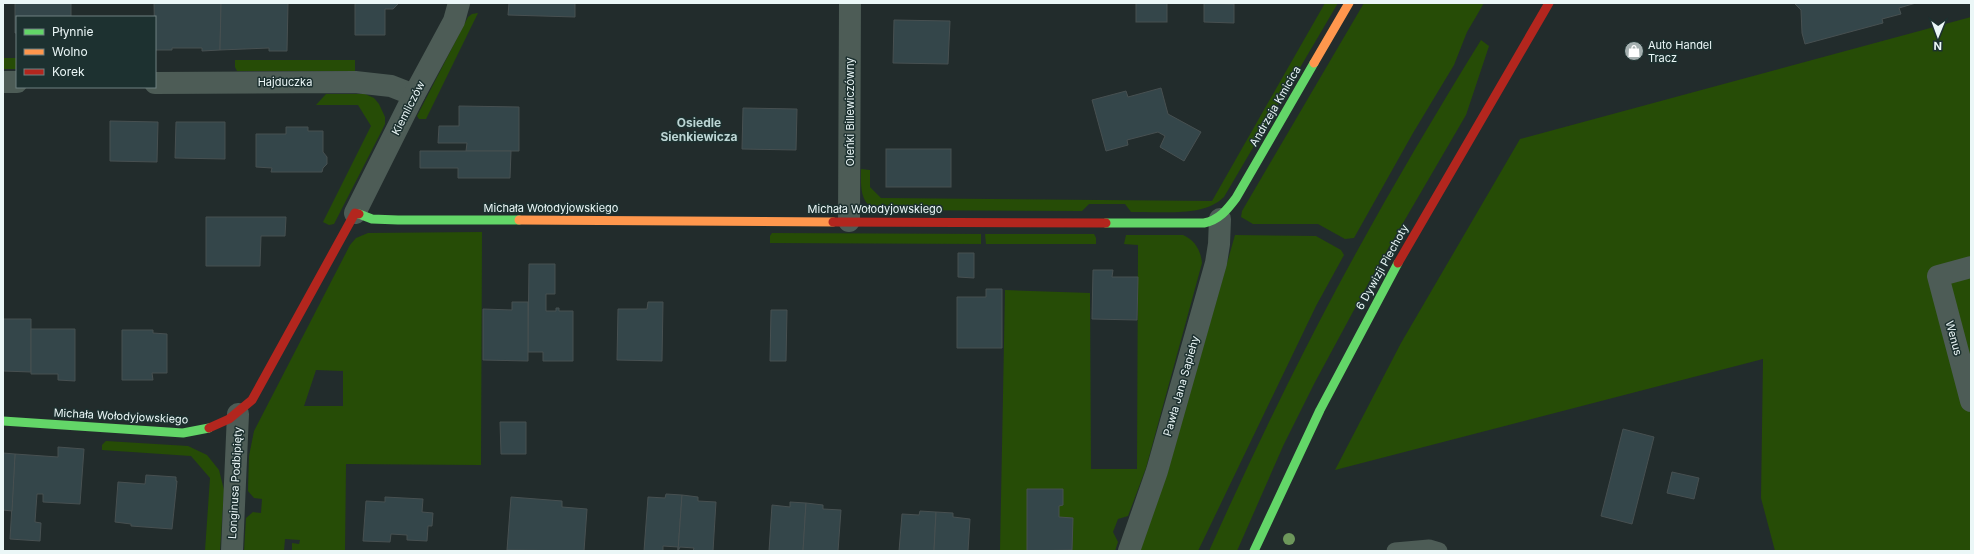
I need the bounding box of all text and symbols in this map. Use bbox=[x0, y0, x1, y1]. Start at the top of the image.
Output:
legend bbox=[16, 16, 156, 88]
north arrow bbox=[1918, 16, 1958, 56]
text: Płynnie bbox=[52, 24, 93, 39]
place label: Auto Handel Tracz bbox=[1648, 38, 1712, 65]
text: N bbox=[1934, 39, 1942, 53]
shop icon: Auto Handel Tracz bbox=[1623, 40, 1645, 62]
text: Wolno bbox=[52, 44, 88, 59]
street label: Oleńki Billewiczówny bbox=[843, 58, 857, 166]
street label: Andrzeja Kmicica bbox=[1246, 63, 1304, 149]
text: Korek bbox=[52, 64, 85, 79]
street label: Hajduczka bbox=[258, 75, 312, 89]
street label: Kiemliczów bbox=[388, 79, 428, 137]
district label: Osiedle Sienkiewicza bbox=[660, 115, 738, 144]
street label: Michała Wołodyjowskiego bbox=[484, 201, 619, 215]
street label: Michała Wołodyjowskiego bbox=[808, 202, 943, 216]
street label: 6 Dywizji Piechoty bbox=[1353, 222, 1411, 312]
street label: Wenus bbox=[1943, 319, 1965, 357]
street label: Pawła Jana Sapiehy bbox=[1160, 334, 1202, 438]
street label: Michała Wołodyjowskiego bbox=[53, 405, 189, 427]
street label: Longinusa Podbipięty bbox=[225, 427, 245, 539]

